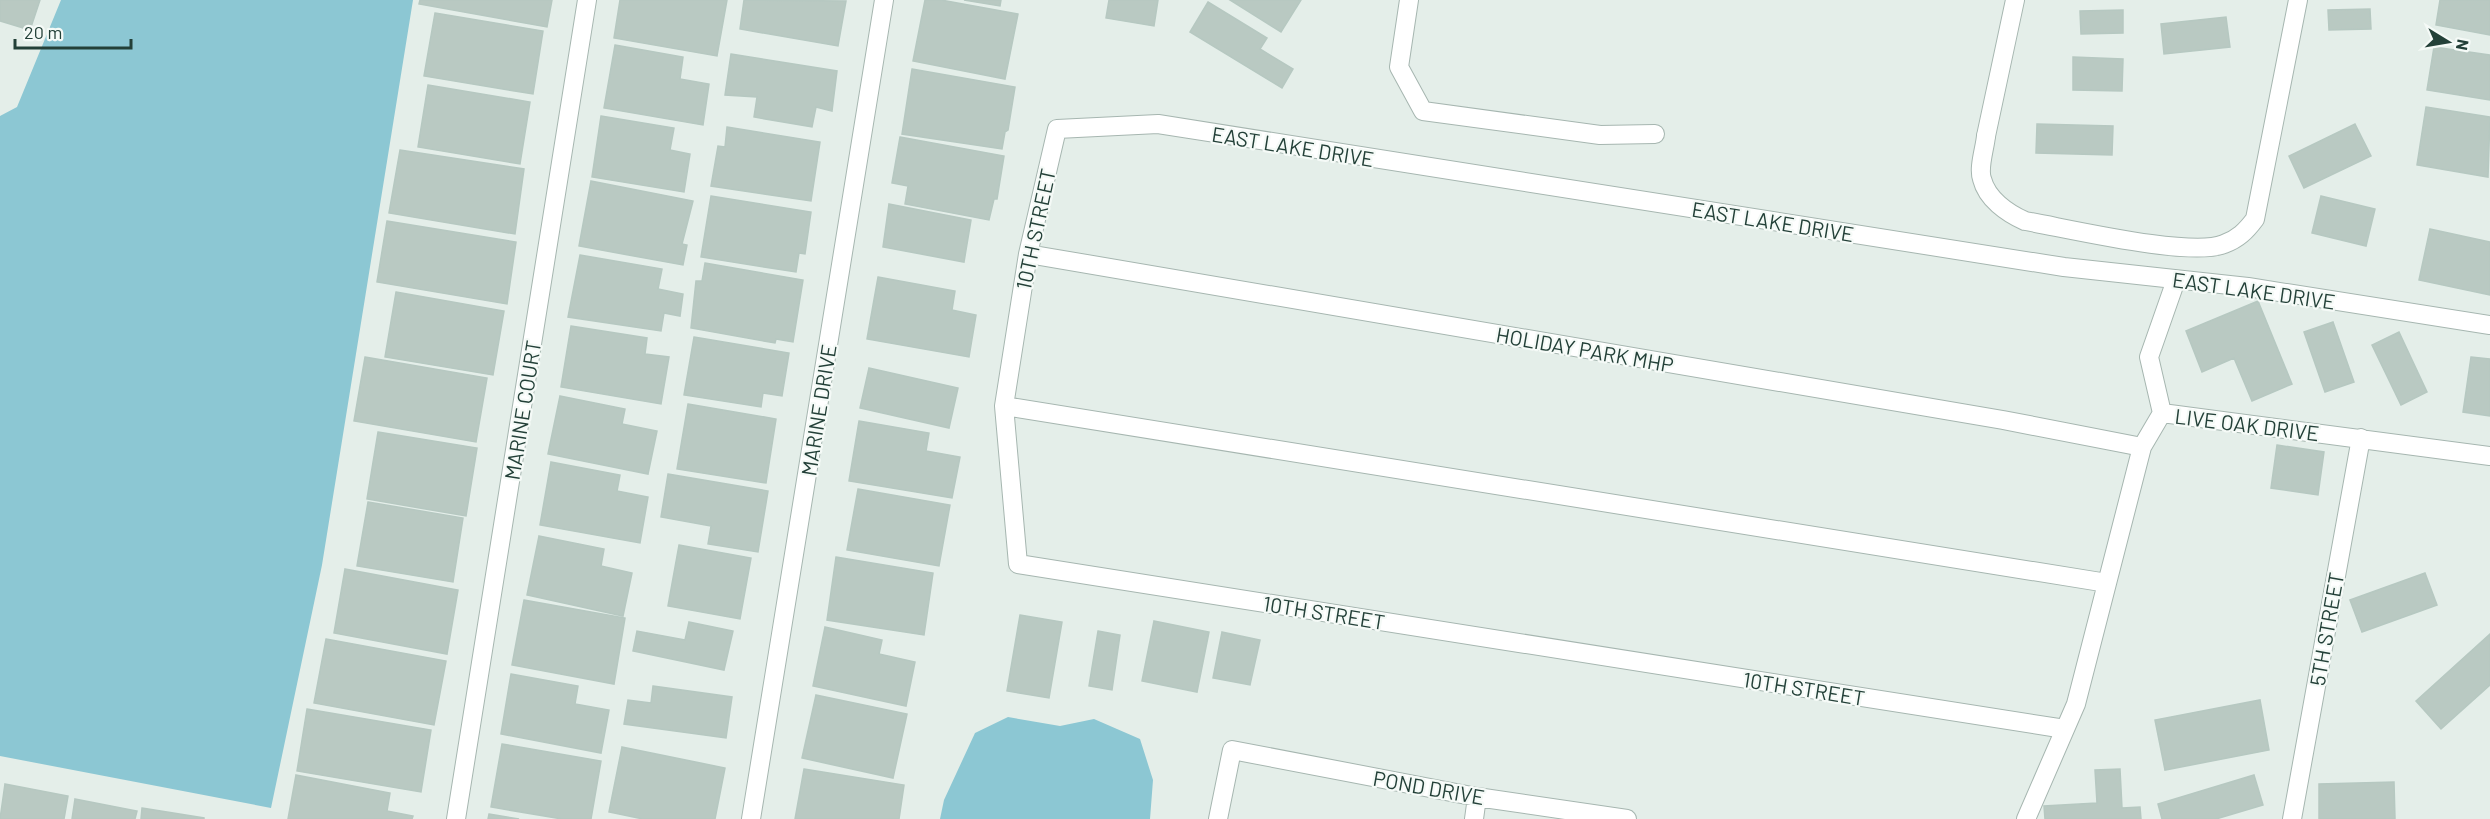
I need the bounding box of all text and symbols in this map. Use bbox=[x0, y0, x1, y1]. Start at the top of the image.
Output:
scale bar bbox=[15, 12, 130, 50]
north arrow bbox=[2418, 12, 2478, 72]
text: 20 m bbox=[24, 21, 62, 43]
text: N bbox=[2453, 38, 2474, 52]
street label: EAST LAKE DRIVE bbox=[1210, 121, 1376, 171]
street label: 10TH STREET bbox=[1010, 166, 1060, 292]
street label: EAST LAKE DRIVE bbox=[1690, 196, 1856, 246]
street label: EAST LAKE DRIVE bbox=[2171, 266, 2337, 314]
street label: HOLIDAY PARK MHP bbox=[1494, 321, 1676, 377]
street label: MARINE COURT bbox=[499, 338, 545, 482]
street label: MARINE DRIVE bbox=[795, 342, 841, 478]
street label: LIVE OAK DRIVE bbox=[2173, 403, 2321, 445]
street label: 5TH STREET bbox=[2304, 570, 2348, 688]
street label: 10TH STREET bbox=[1261, 590, 1387, 634]
street label: 10TH STREET bbox=[1741, 666, 1867, 710]
street label: POND DRIVE bbox=[1371, 765, 1487, 809]

